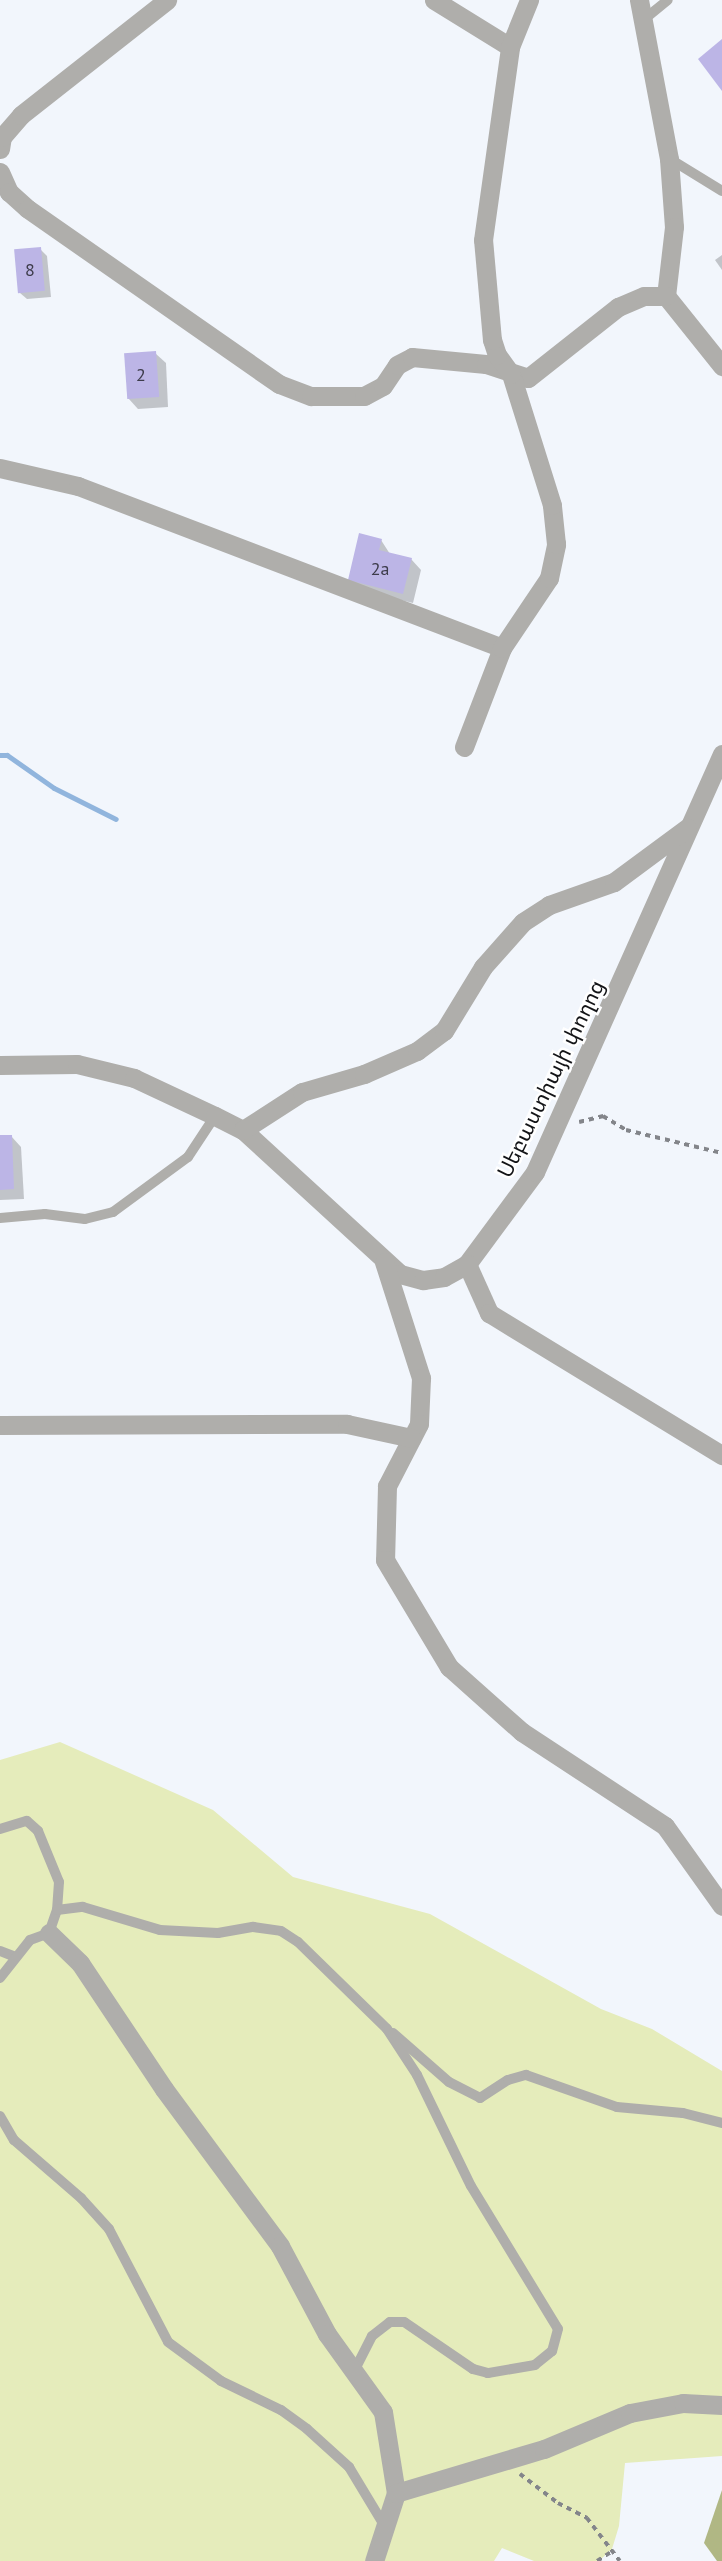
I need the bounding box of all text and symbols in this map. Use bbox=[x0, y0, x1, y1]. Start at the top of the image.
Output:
house number: 8 bbox=[25, 259, 35, 281]
house number: 2 bbox=[136, 364, 146, 386]
house number: 2a bbox=[371, 558, 389, 580]
street label: Սեբաստիայի փողոց bbox=[492, 976, 610, 1182]

